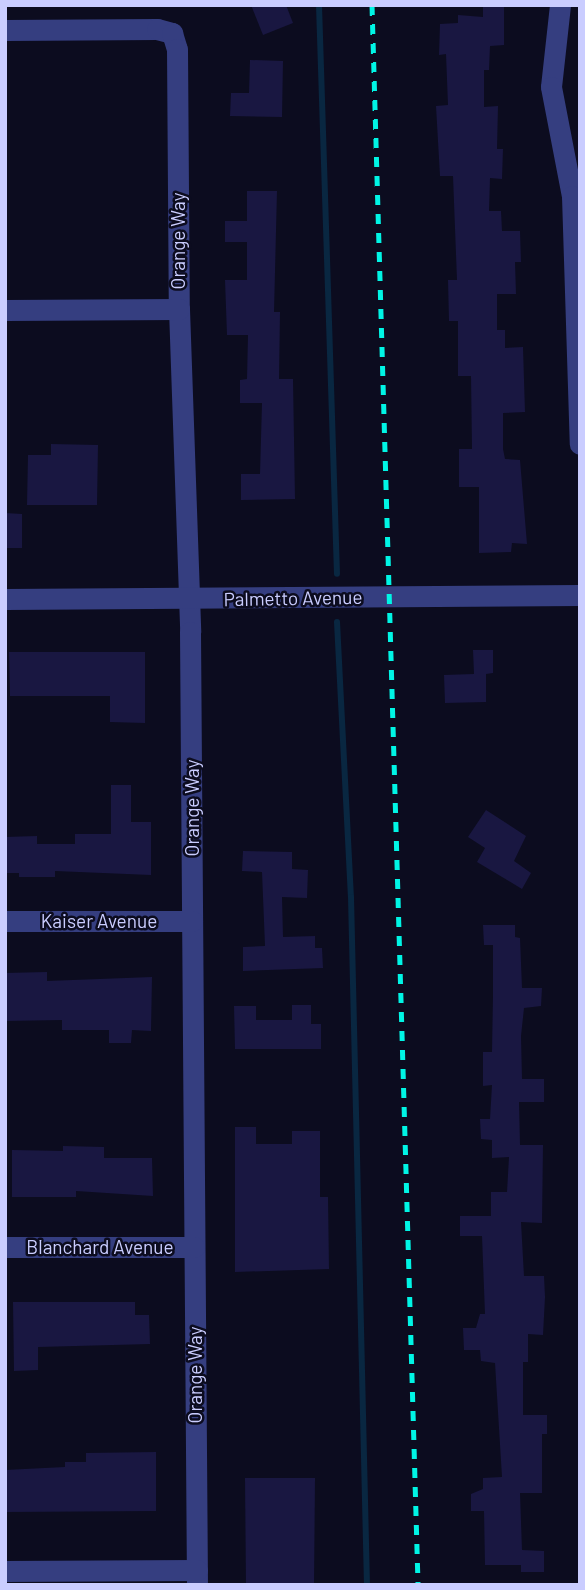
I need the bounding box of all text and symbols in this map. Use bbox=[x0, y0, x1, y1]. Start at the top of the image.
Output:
street label: Orange Way bbox=[167, 193, 189, 289]
street label: Palmetto Avenue bbox=[223, 585, 363, 611]
street label: Orange Way bbox=[181, 760, 203, 856]
street label: Kaiser Avenue bbox=[41, 910, 157, 932]
street label: Blanchard Avenue bbox=[26, 1236, 174, 1258]
street label: Orange Way bbox=[184, 1327, 206, 1423]

